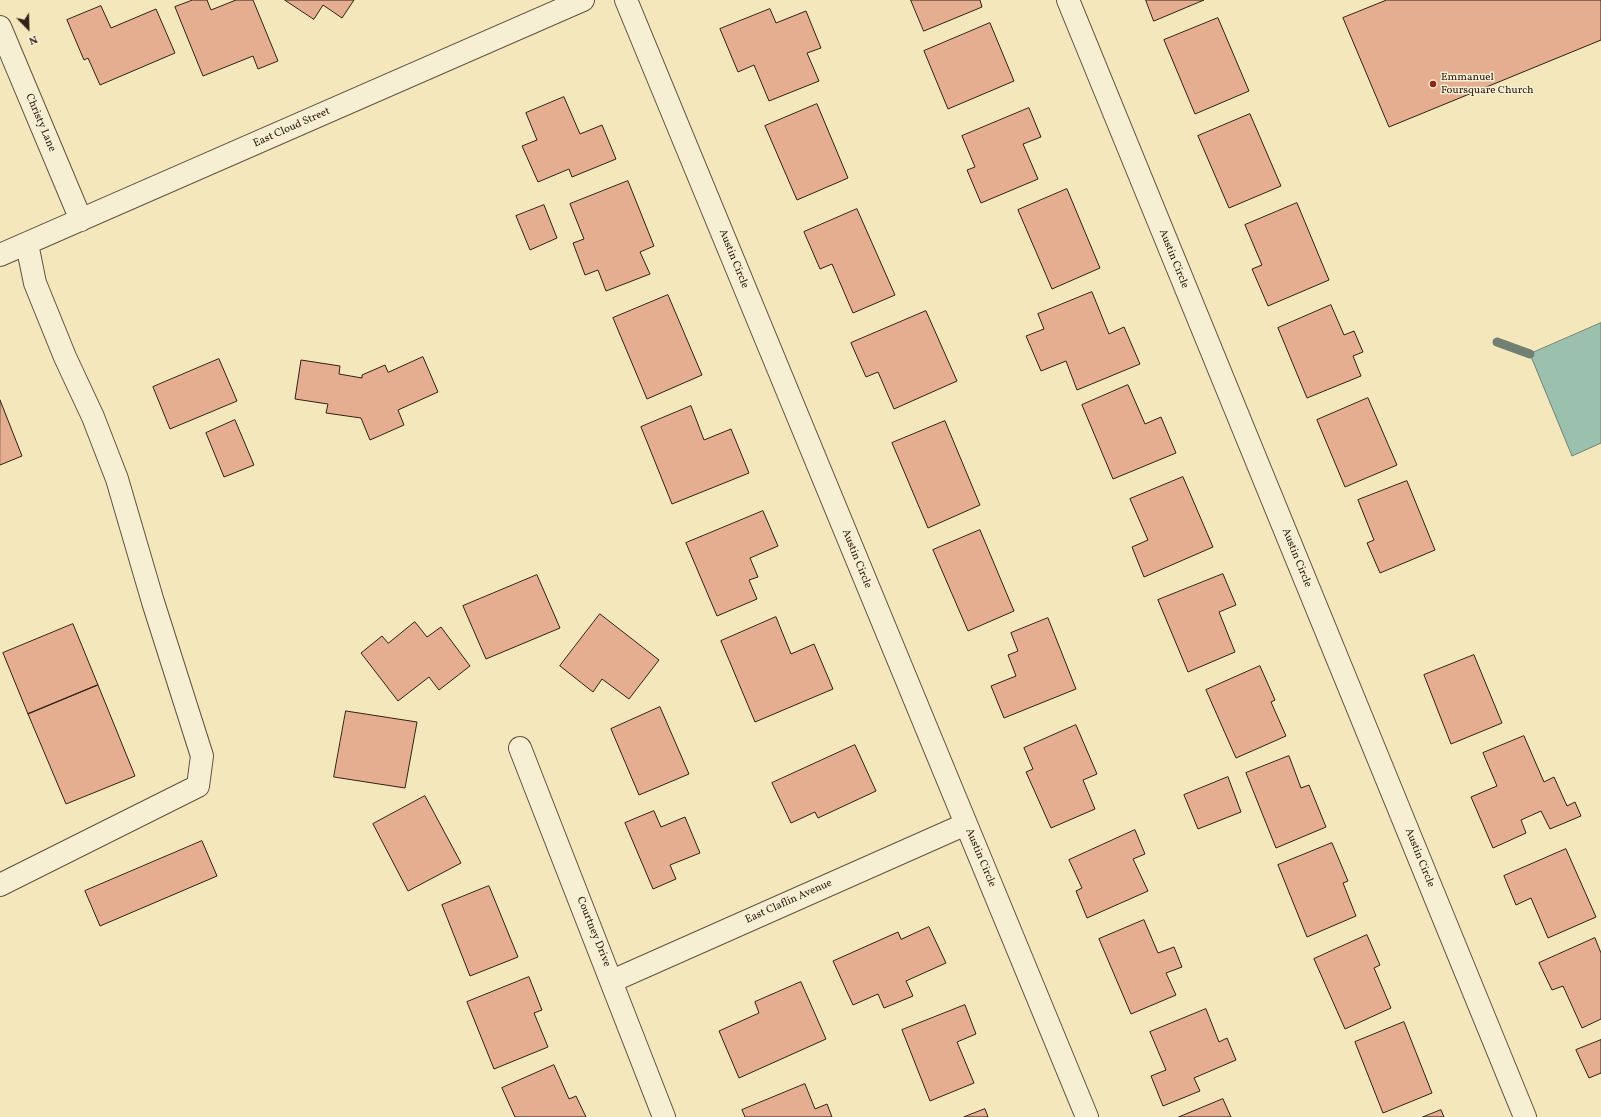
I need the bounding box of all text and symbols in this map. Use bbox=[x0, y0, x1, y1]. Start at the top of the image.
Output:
north arrow bbox=[8, 8, 48, 48]
text: N bbox=[26, 31, 39, 48]
place label: Emmanuel Foursquare Church bbox=[1441, 71, 1533, 97]
marker: Emmanuel Foursquare Church bbox=[1428, 79, 1438, 89]
street label: Christy Lane bbox=[22, 92, 58, 154]
street label: East Cloud Street bbox=[252, 105, 332, 151]
street label: Austin Circle bbox=[715, 227, 751, 291]
street label: Austin Circle bbox=[1155, 227, 1191, 291]
street label: Austin Circle bbox=[1278, 526, 1314, 590]
street label: Austin Circle bbox=[838, 527, 874, 591]
street label: Austin Circle bbox=[1401, 826, 1437, 890]
street label: Austin Circle bbox=[962, 827, 998, 889]
street label: East Claflin Avenue bbox=[744, 877, 834, 927]
street label: Courtney Drive bbox=[573, 895, 613, 969]

